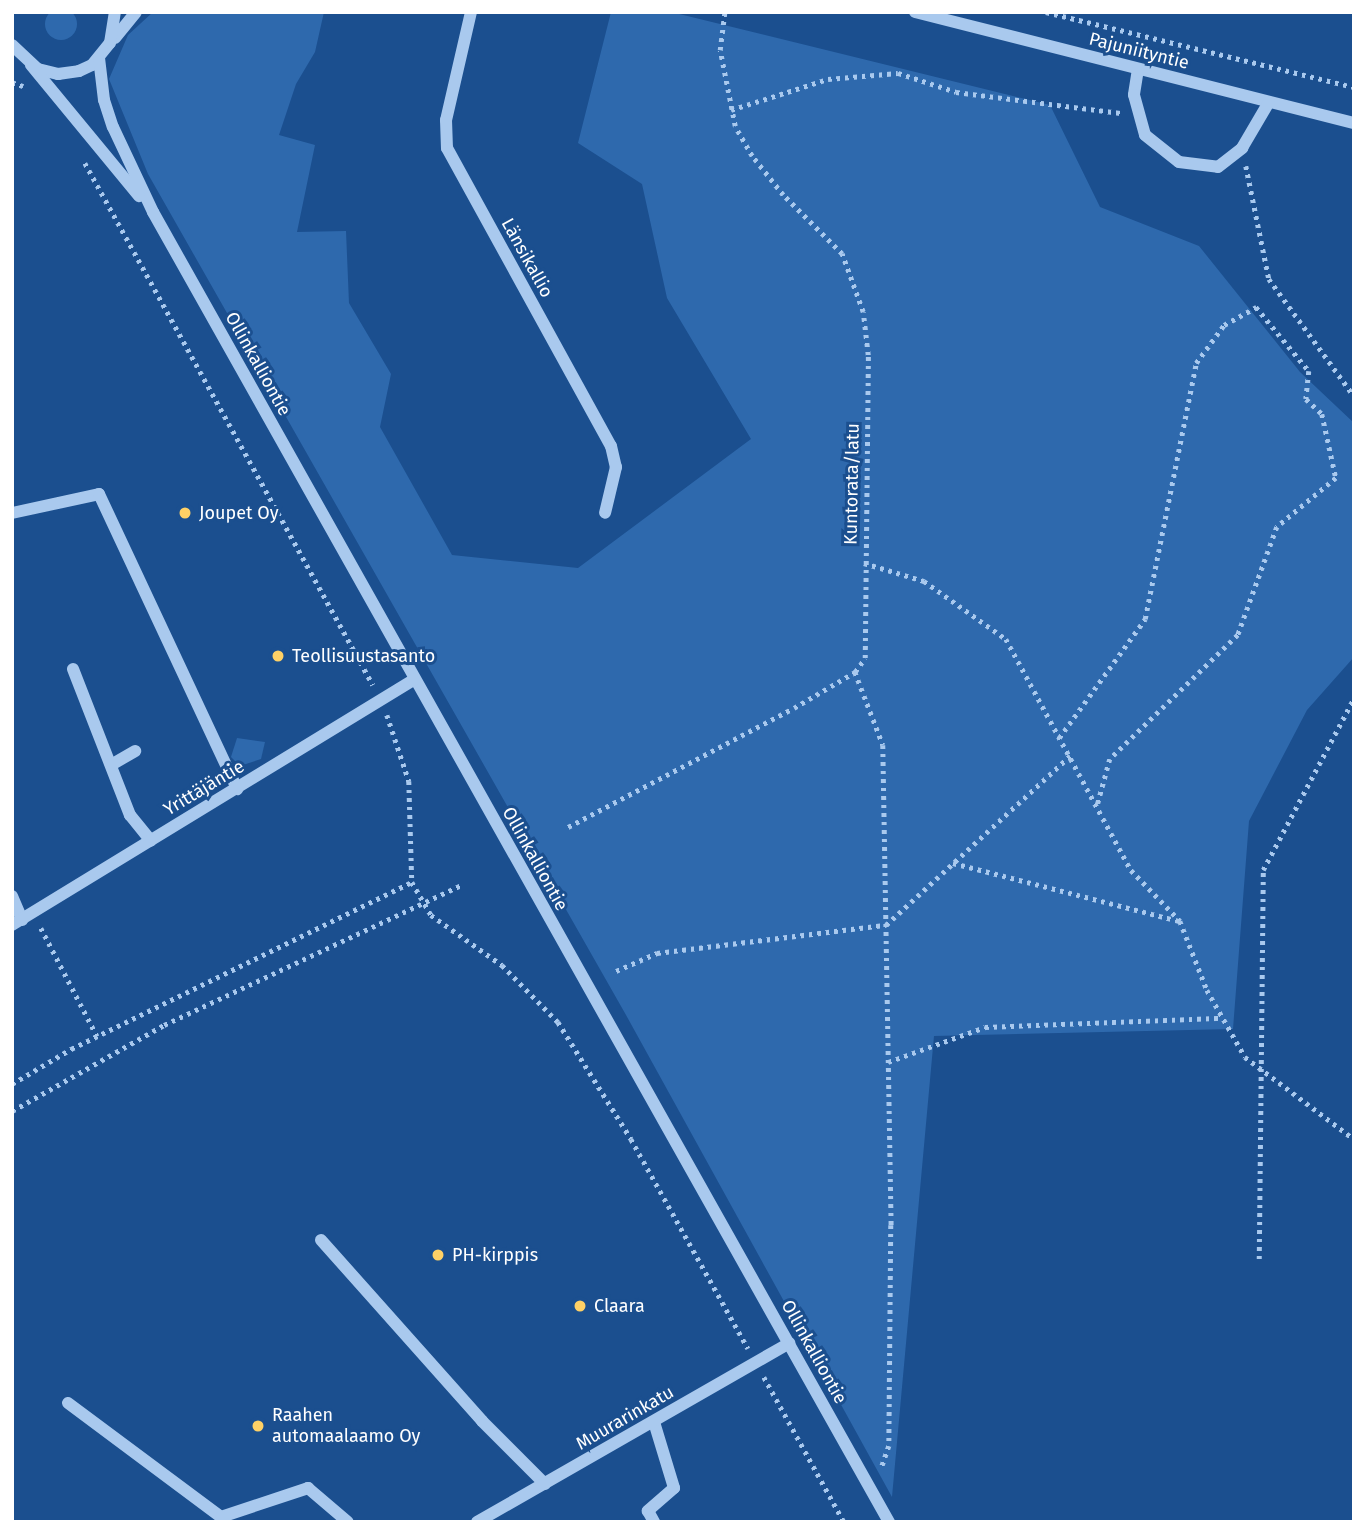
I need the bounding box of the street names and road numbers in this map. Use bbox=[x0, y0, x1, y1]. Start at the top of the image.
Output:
street label: Pajuniityntie bbox=[1087, 28, 1191, 74]
street label: Länsikallio bbox=[496, 215, 558, 301]
street label: Ollinkalliontie bbox=[221, 308, 295, 420]
street label: Kuntorata/latu bbox=[840, 423, 864, 545]
street label: Yrittäjäntie bbox=[160, 755, 248, 821]
street label: Ollinkalliontie bbox=[498, 803, 572, 915]
street label: Ollinkalliontie bbox=[777, 1296, 851, 1408]
street label: Muurarinkatu bbox=[572, 1381, 678, 1455]

